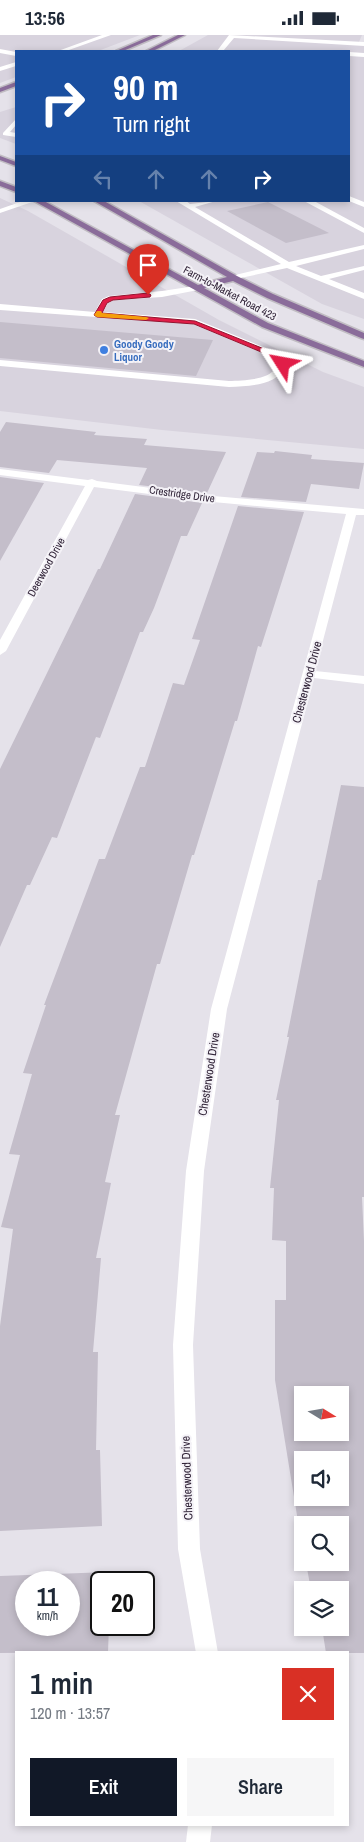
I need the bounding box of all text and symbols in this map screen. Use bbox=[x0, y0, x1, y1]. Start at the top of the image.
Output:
text: 13:56 bbox=[25, 5, 65, 31]
text: 90 m bbox=[113, 64, 178, 111]
icon: right bbox=[30, 70, 95, 135]
text: Turn right bbox=[113, 109, 190, 139]
icon: left bbox=[89, 165, 117, 193]
icon: ahead bbox=[142, 165, 170, 193]
icon: ahead bbox=[195, 165, 223, 193]
icon: right bbox=[248, 165, 276, 193]
pin bbox=[127, 244, 169, 295]
icon: arrive bbox=[134, 251, 162, 279]
street label: Farm-to-Market Road 423 bbox=[181, 263, 279, 323]
place label: Goody Goody Liquor bbox=[114, 337, 174, 364]
position arrow bbox=[256, 337, 308, 389]
marker: Goody Goody Liquor bbox=[98, 344, 110, 356]
street label: Crestridge Drive bbox=[148, 482, 216, 506]
street label: Deerwood Drive bbox=[24, 535, 68, 599]
street label: Chesterwood Drive bbox=[288, 639, 326, 725]
street label: Chesterwood Drive bbox=[195, 1031, 223, 1117]
north arrow bbox=[294, 1386, 349, 1441]
map controls bbox=[294, 1386, 349, 1636]
street label: Chesterwood Drive bbox=[178, 1436, 196, 1520]
button: sound bbox=[294, 1451, 349, 1506]
button: search bbox=[294, 1516, 349, 1571]
speed limit sign: 20 bbox=[90, 1571, 155, 1636]
text: 11 bbox=[37, 1580, 58, 1614]
button: layers bbox=[294, 1581, 349, 1636]
text: km/h bbox=[37, 1608, 58, 1624]
text: 1 min bbox=[30, 1663, 93, 1703]
button: close bbox=[282, 1668, 334, 1720]
text: 120 m · 13:57 bbox=[30, 1702, 110, 1724]
button: Exit bbox=[30, 1758, 177, 1816]
button: Share bbox=[187, 1758, 334, 1816]

